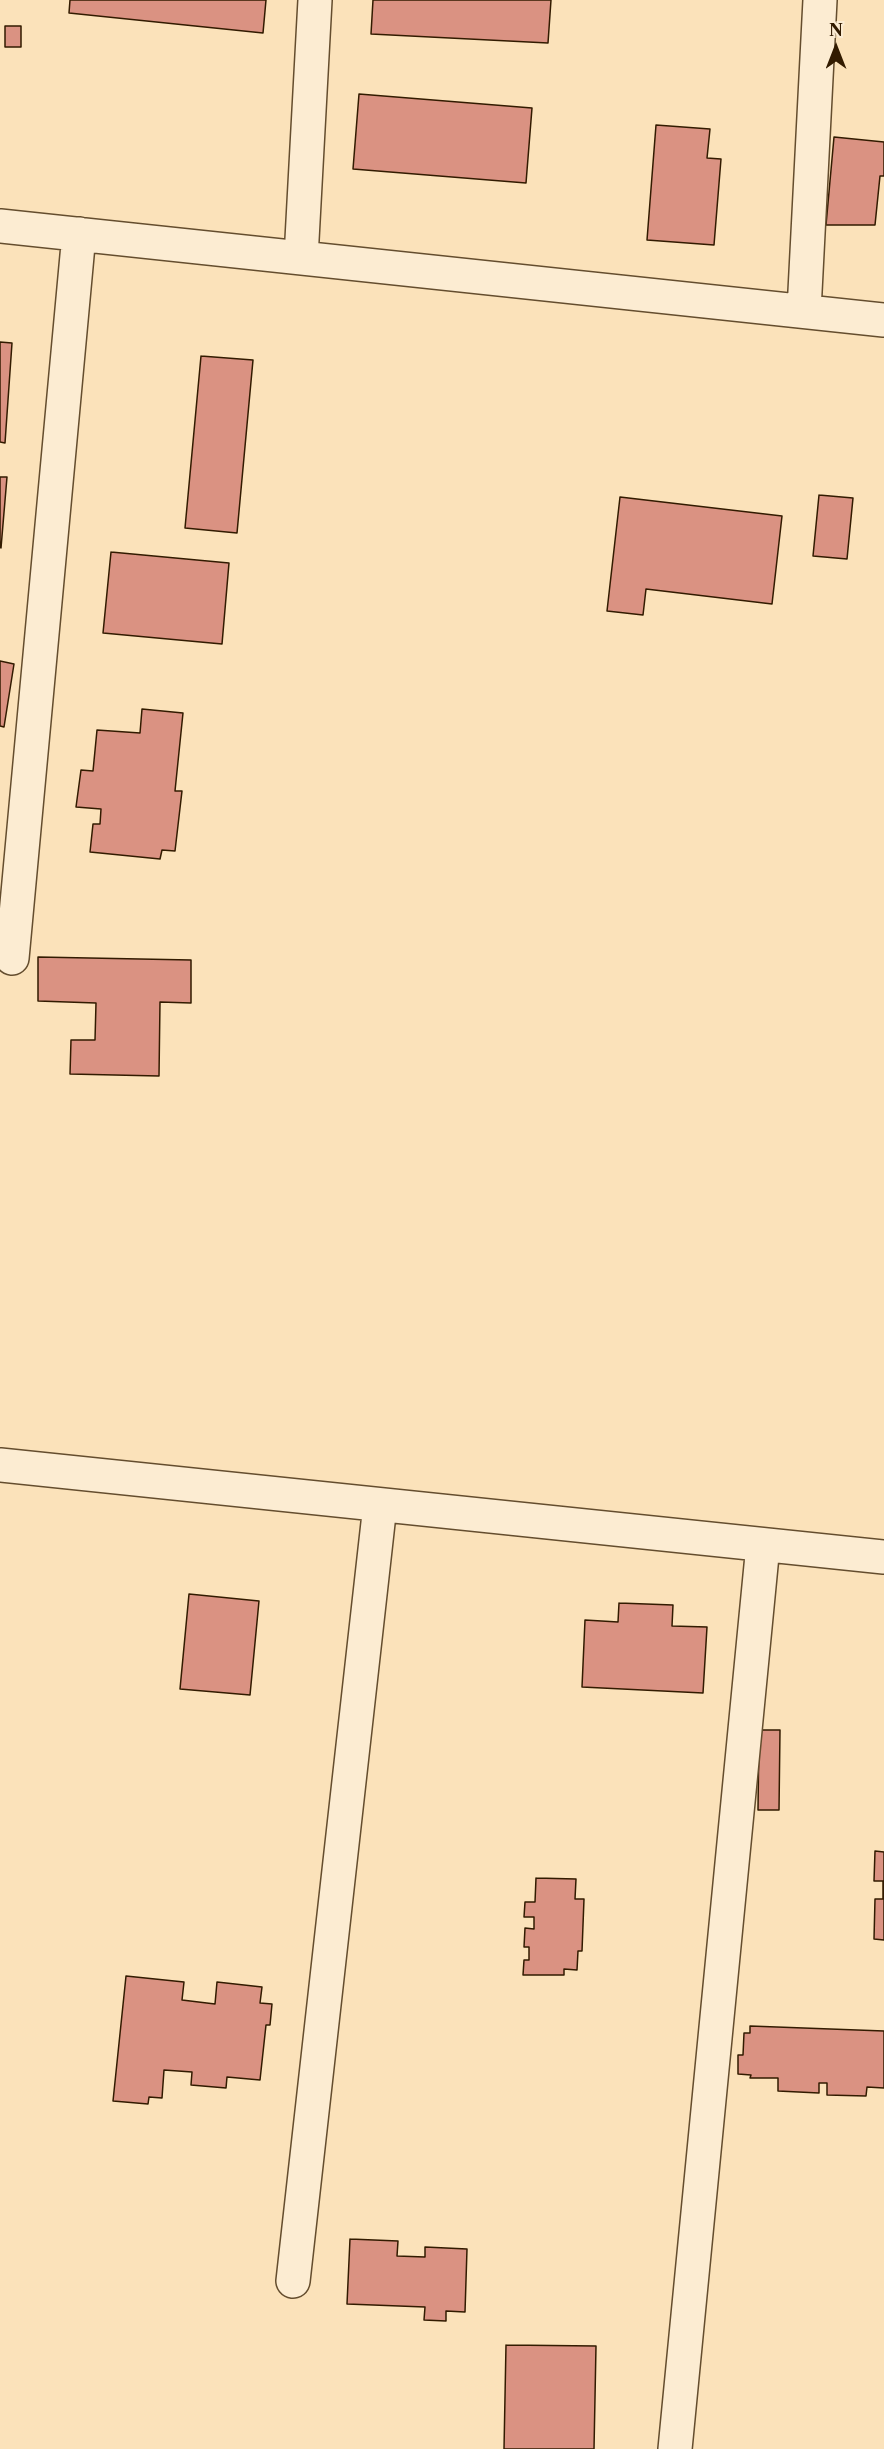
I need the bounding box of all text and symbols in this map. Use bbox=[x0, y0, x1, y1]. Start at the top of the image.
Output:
north arrow bbox=[806, 18, 866, 78]
text: N bbox=[829, 20, 843, 40]

